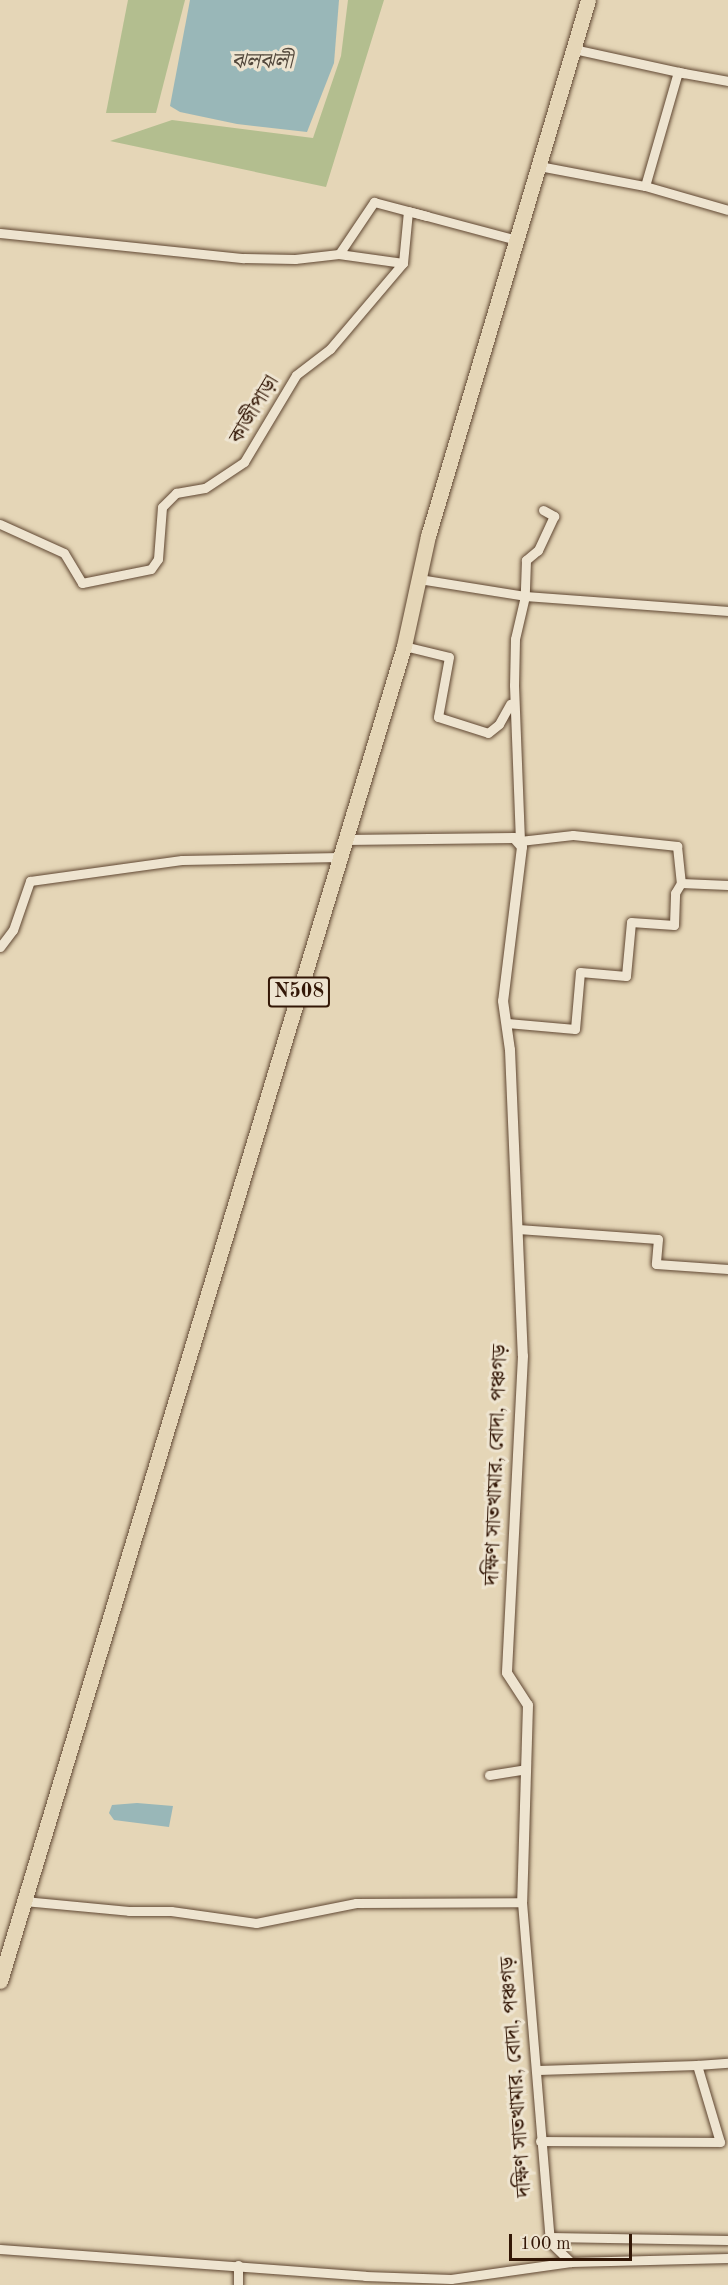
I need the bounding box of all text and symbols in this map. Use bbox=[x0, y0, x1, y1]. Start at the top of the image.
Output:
water label: ঝলঝলী bbox=[232, 50, 292, 76]
street label: কাজীপাড়া bbox=[225, 371, 285, 449]
road number: N508 bbox=[268, 975, 330, 1009]
street label: দক্ষিণ সাতখামার, বোদা, পঞ্চগড় bbox=[480, 1344, 514, 1586]
street label: দক্ষিণ সাতখামার, বোদা, পঞ্চগড় bbox=[496, 1956, 538, 2198]
scale bar bbox=[512, 2222, 635, 2260]
text: 100 m bbox=[520, 2235, 571, 2253]

